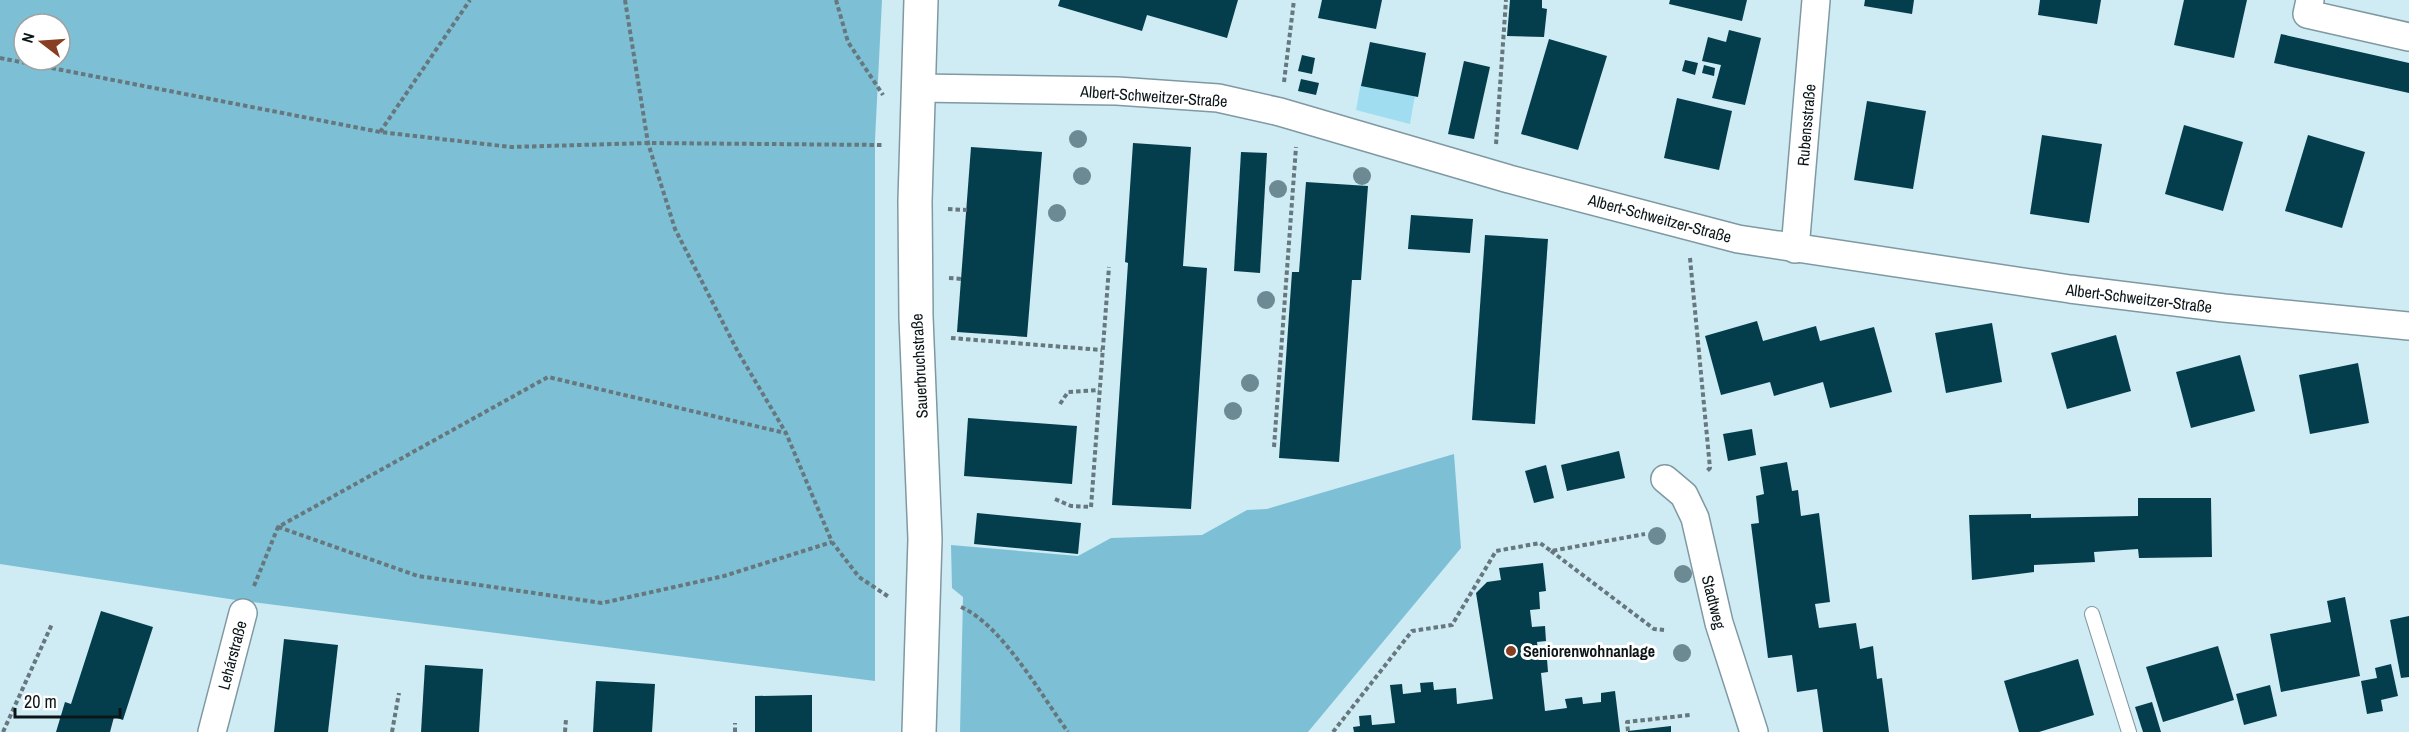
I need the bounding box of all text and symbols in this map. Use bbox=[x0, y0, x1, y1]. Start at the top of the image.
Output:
north arrow bbox=[12, 12, 72, 72]
text: N bbox=[16, 30, 40, 45]
street label: Albert-Schweitzer-Straße bbox=[1079, 80, 1228, 112]
street label: Rubensstraße bbox=[1791, 83, 1821, 167]
street label: Albert-Schweitzer-Straße bbox=[1585, 188, 1734, 248]
street label: Albert-Schweitzer-Straße bbox=[2064, 278, 2213, 318]
street label: Sauerbruchstraße bbox=[905, 313, 933, 419]
street label: Stadtweg bbox=[1697, 573, 1731, 632]
street label: Lehárstraße bbox=[212, 618, 252, 692]
place label: Seniorenwohnanlage bbox=[1523, 640, 1655, 662]
marker: Seniorenwohnanlage bbox=[1504, 644, 1518, 658]
scale bar bbox=[15, 681, 120, 719]
text: 20 m bbox=[24, 689, 57, 714]

